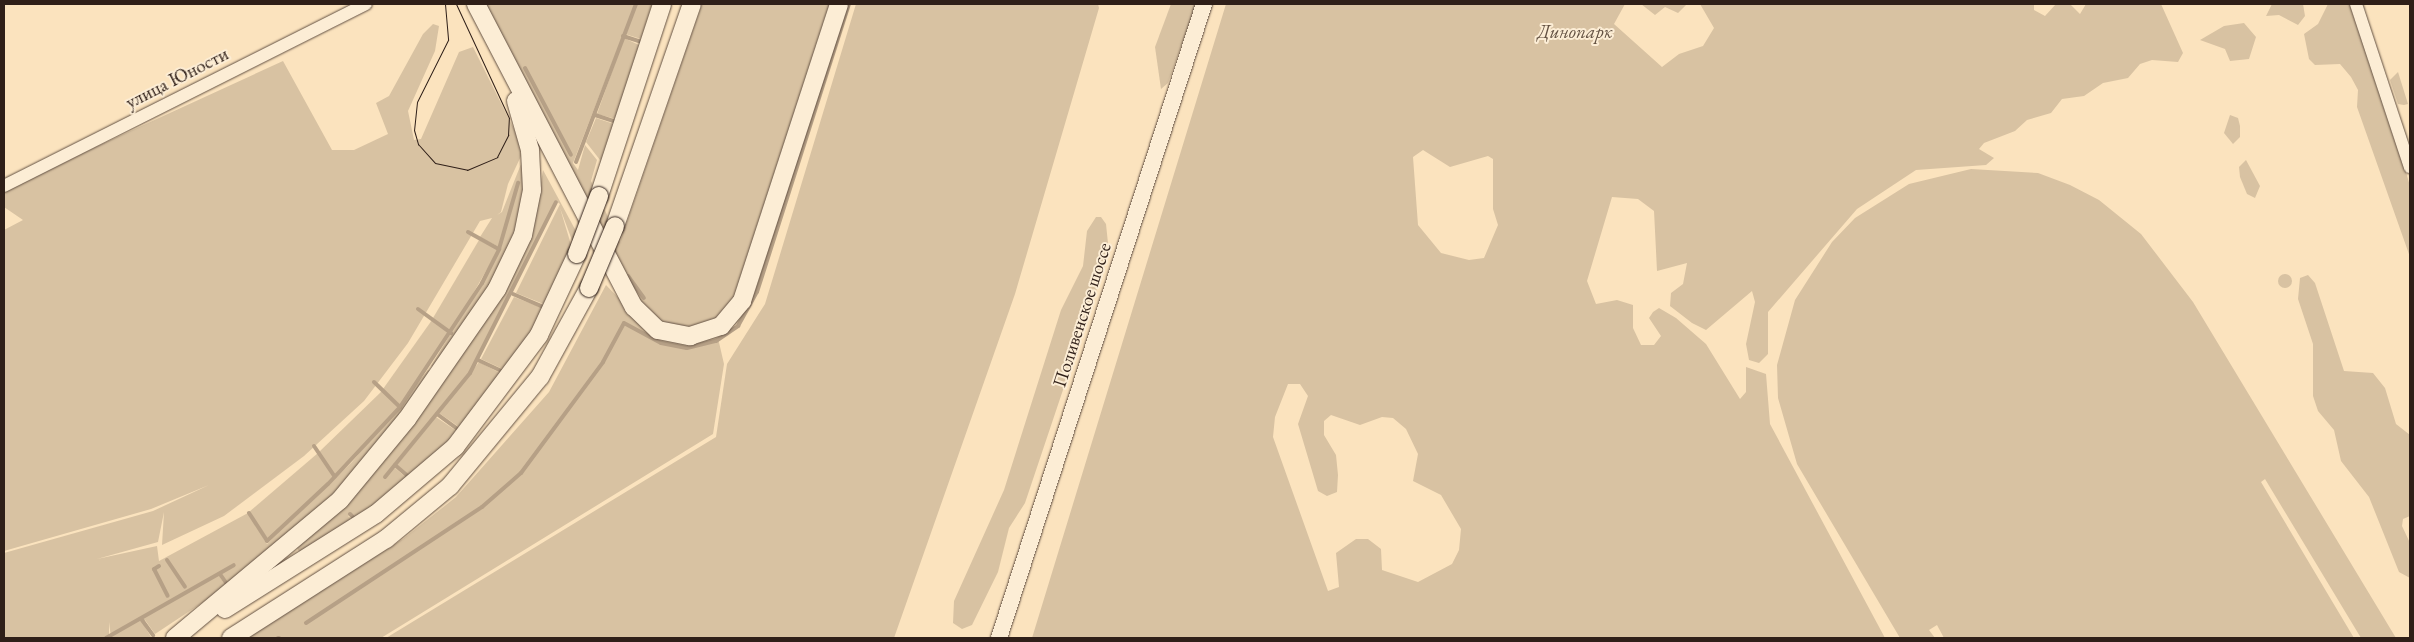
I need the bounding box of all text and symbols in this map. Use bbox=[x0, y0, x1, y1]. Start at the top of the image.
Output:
park label: Динопарк bbox=[1537, 21, 1613, 43]
street label: улица Юности bbox=[122, 42, 232, 114]
street label: Поливенское шоссе bbox=[1048, 240, 1116, 390]

